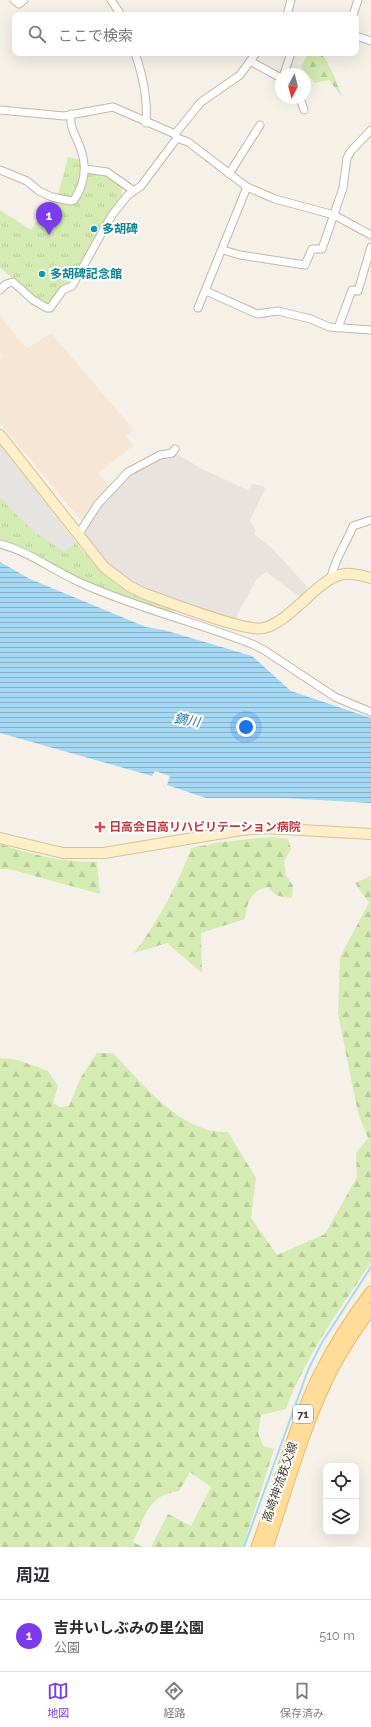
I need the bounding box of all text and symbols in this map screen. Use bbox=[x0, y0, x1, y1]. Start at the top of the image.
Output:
search box bbox=[12, 12, 359, 56]
icon: search bbox=[26, 23, 48, 45]
text: ここで検索 bbox=[58, 27, 133, 45]
north arrow bbox=[275, 68, 311, 104]
pin: 1 bbox=[36, 202, 62, 235]
place label: 多胡碑 bbox=[102, 222, 138, 236]
marker: 多胡碑 bbox=[89, 224, 99, 234]
place label: 多胡碑記念館 bbox=[50, 267, 122, 281]
marker: 多胡碑記念館 bbox=[37, 269, 47, 279]
water label: 鏑川 bbox=[173, 710, 203, 730]
your location bbox=[236, 717, 256, 737]
place label: 日高会日高リハビリテーション病院 bbox=[109, 820, 301, 834]
marker: 日高会日高リハビリテーション病院 bbox=[94, 821, 106, 833]
road number: 71 bbox=[293, 1405, 313, 1423]
street label: 高崎神流秩父線 bbox=[260, 1440, 300, 1524]
map controls bbox=[323, 1463, 359, 1535]
button: locate bbox=[323, 1463, 359, 1499]
button: layers bbox=[323, 1499, 359, 1535]
text: 周辺 bbox=[16, 1565, 50, 1585]
text: 吉井いしぶみの里公園 bbox=[54, 1619, 204, 1637]
text: 1 bbox=[26, 1628, 32, 1643]
text: 510 m bbox=[319, 1628, 355, 1643]
text: 公園 bbox=[54, 1640, 80, 1655]
tab: 地図 bbox=[47, 1680, 69, 1720]
tab: 経路 bbox=[163, 1680, 185, 1720]
tab: 保存済み bbox=[280, 1680, 324, 1720]

